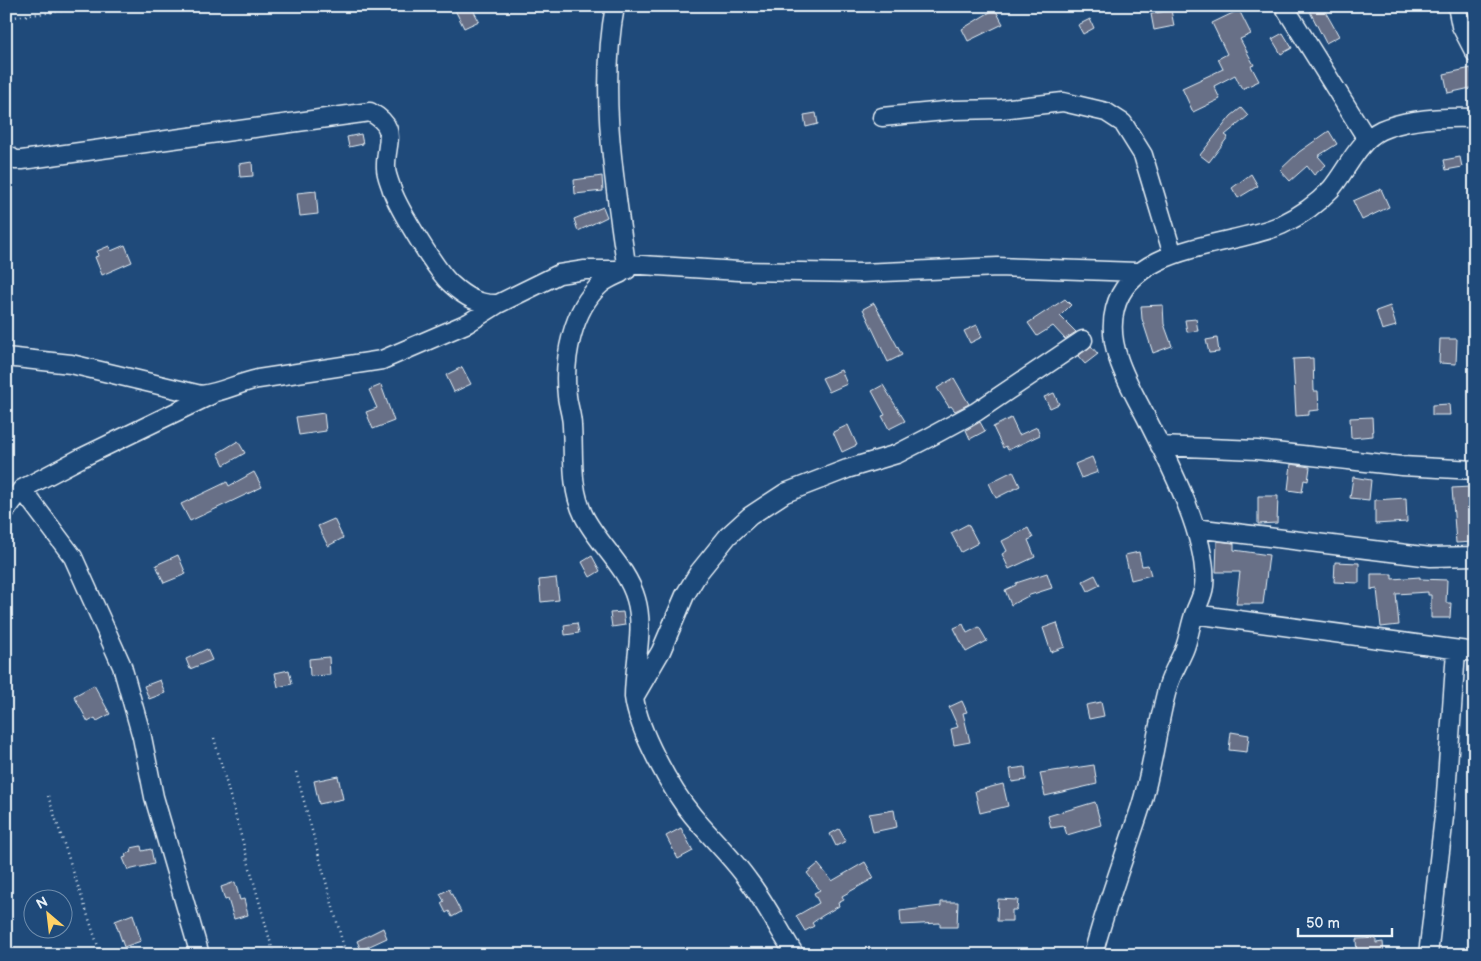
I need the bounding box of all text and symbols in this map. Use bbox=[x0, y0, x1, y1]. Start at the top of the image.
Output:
north arrow bbox=[22, 888, 72, 938]
text: N bbox=[33, 893, 51, 913]
scale bar bbox=[1298, 906, 1392, 938]
text: 50 m bbox=[1306, 914, 1340, 933]

